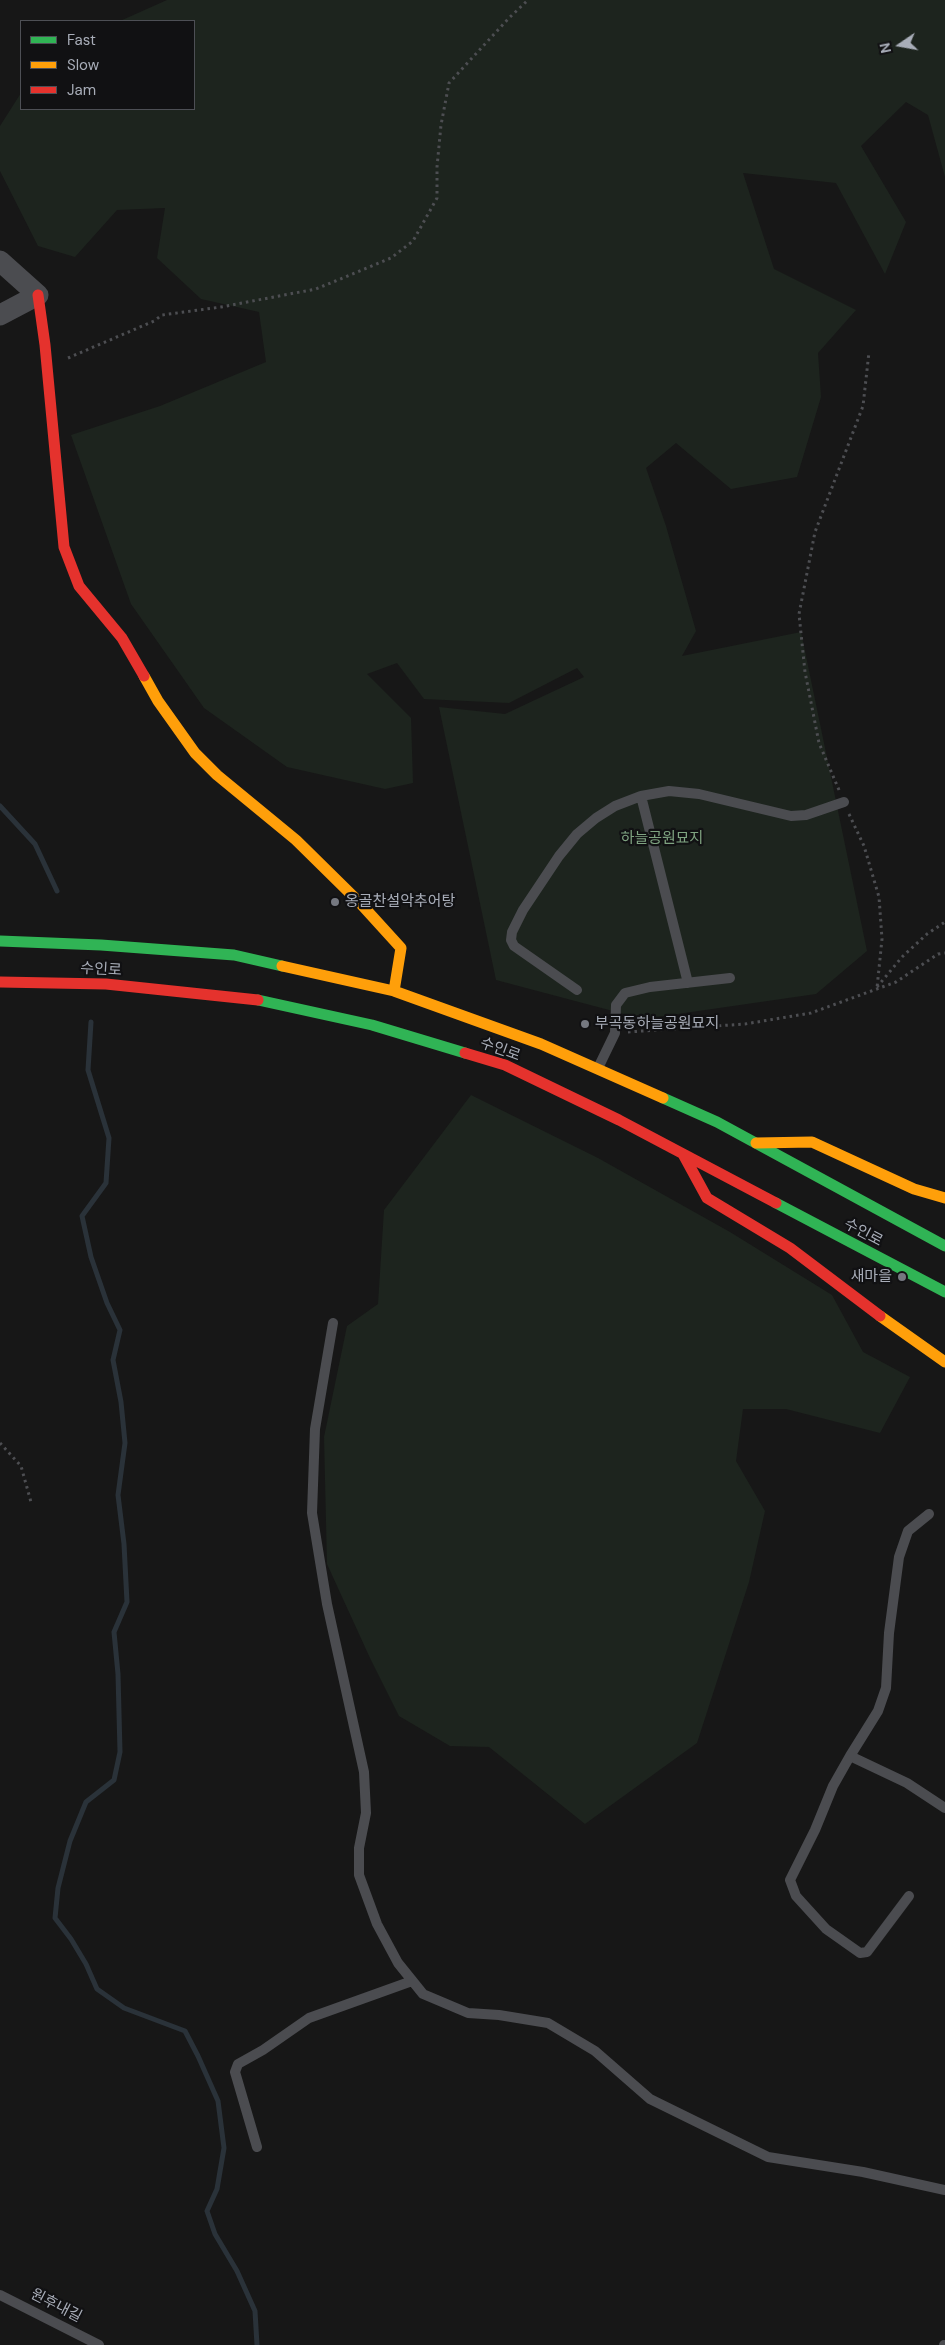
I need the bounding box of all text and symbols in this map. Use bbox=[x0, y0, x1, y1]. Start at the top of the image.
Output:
legend bbox=[20, 20, 195, 110]
north arrow bbox=[875, 20, 925, 70]
text: Fast bbox=[67, 30, 96, 50]
text: N bbox=[875, 41, 895, 55]
text: Slow bbox=[67, 55, 99, 75]
text: Jam bbox=[67, 80, 96, 100]
park label: 하늘공원묘지 bbox=[621, 830, 703, 848]
place label: 옹골찬설악추어탕 bbox=[345, 893, 455, 911]
marker: 옹골찬설악추어탕 bbox=[329, 896, 341, 908]
street label: 수인로 bbox=[80, 960, 122, 980]
place label: 부곡동하늘공원묘지 bbox=[595, 1015, 719, 1033]
marker: 부곡동하늘공원묘지 bbox=[579, 1018, 591, 1030]
street label: 수인로 bbox=[477, 1034, 523, 1066]
street label: 수인로 bbox=[840, 1215, 886, 1251]
place label: 새마을 bbox=[851, 1268, 892, 1286]
marker: 새마을 bbox=[896, 1271, 908, 1283]
street label: 원후내길 bbox=[27, 2285, 85, 2327]

